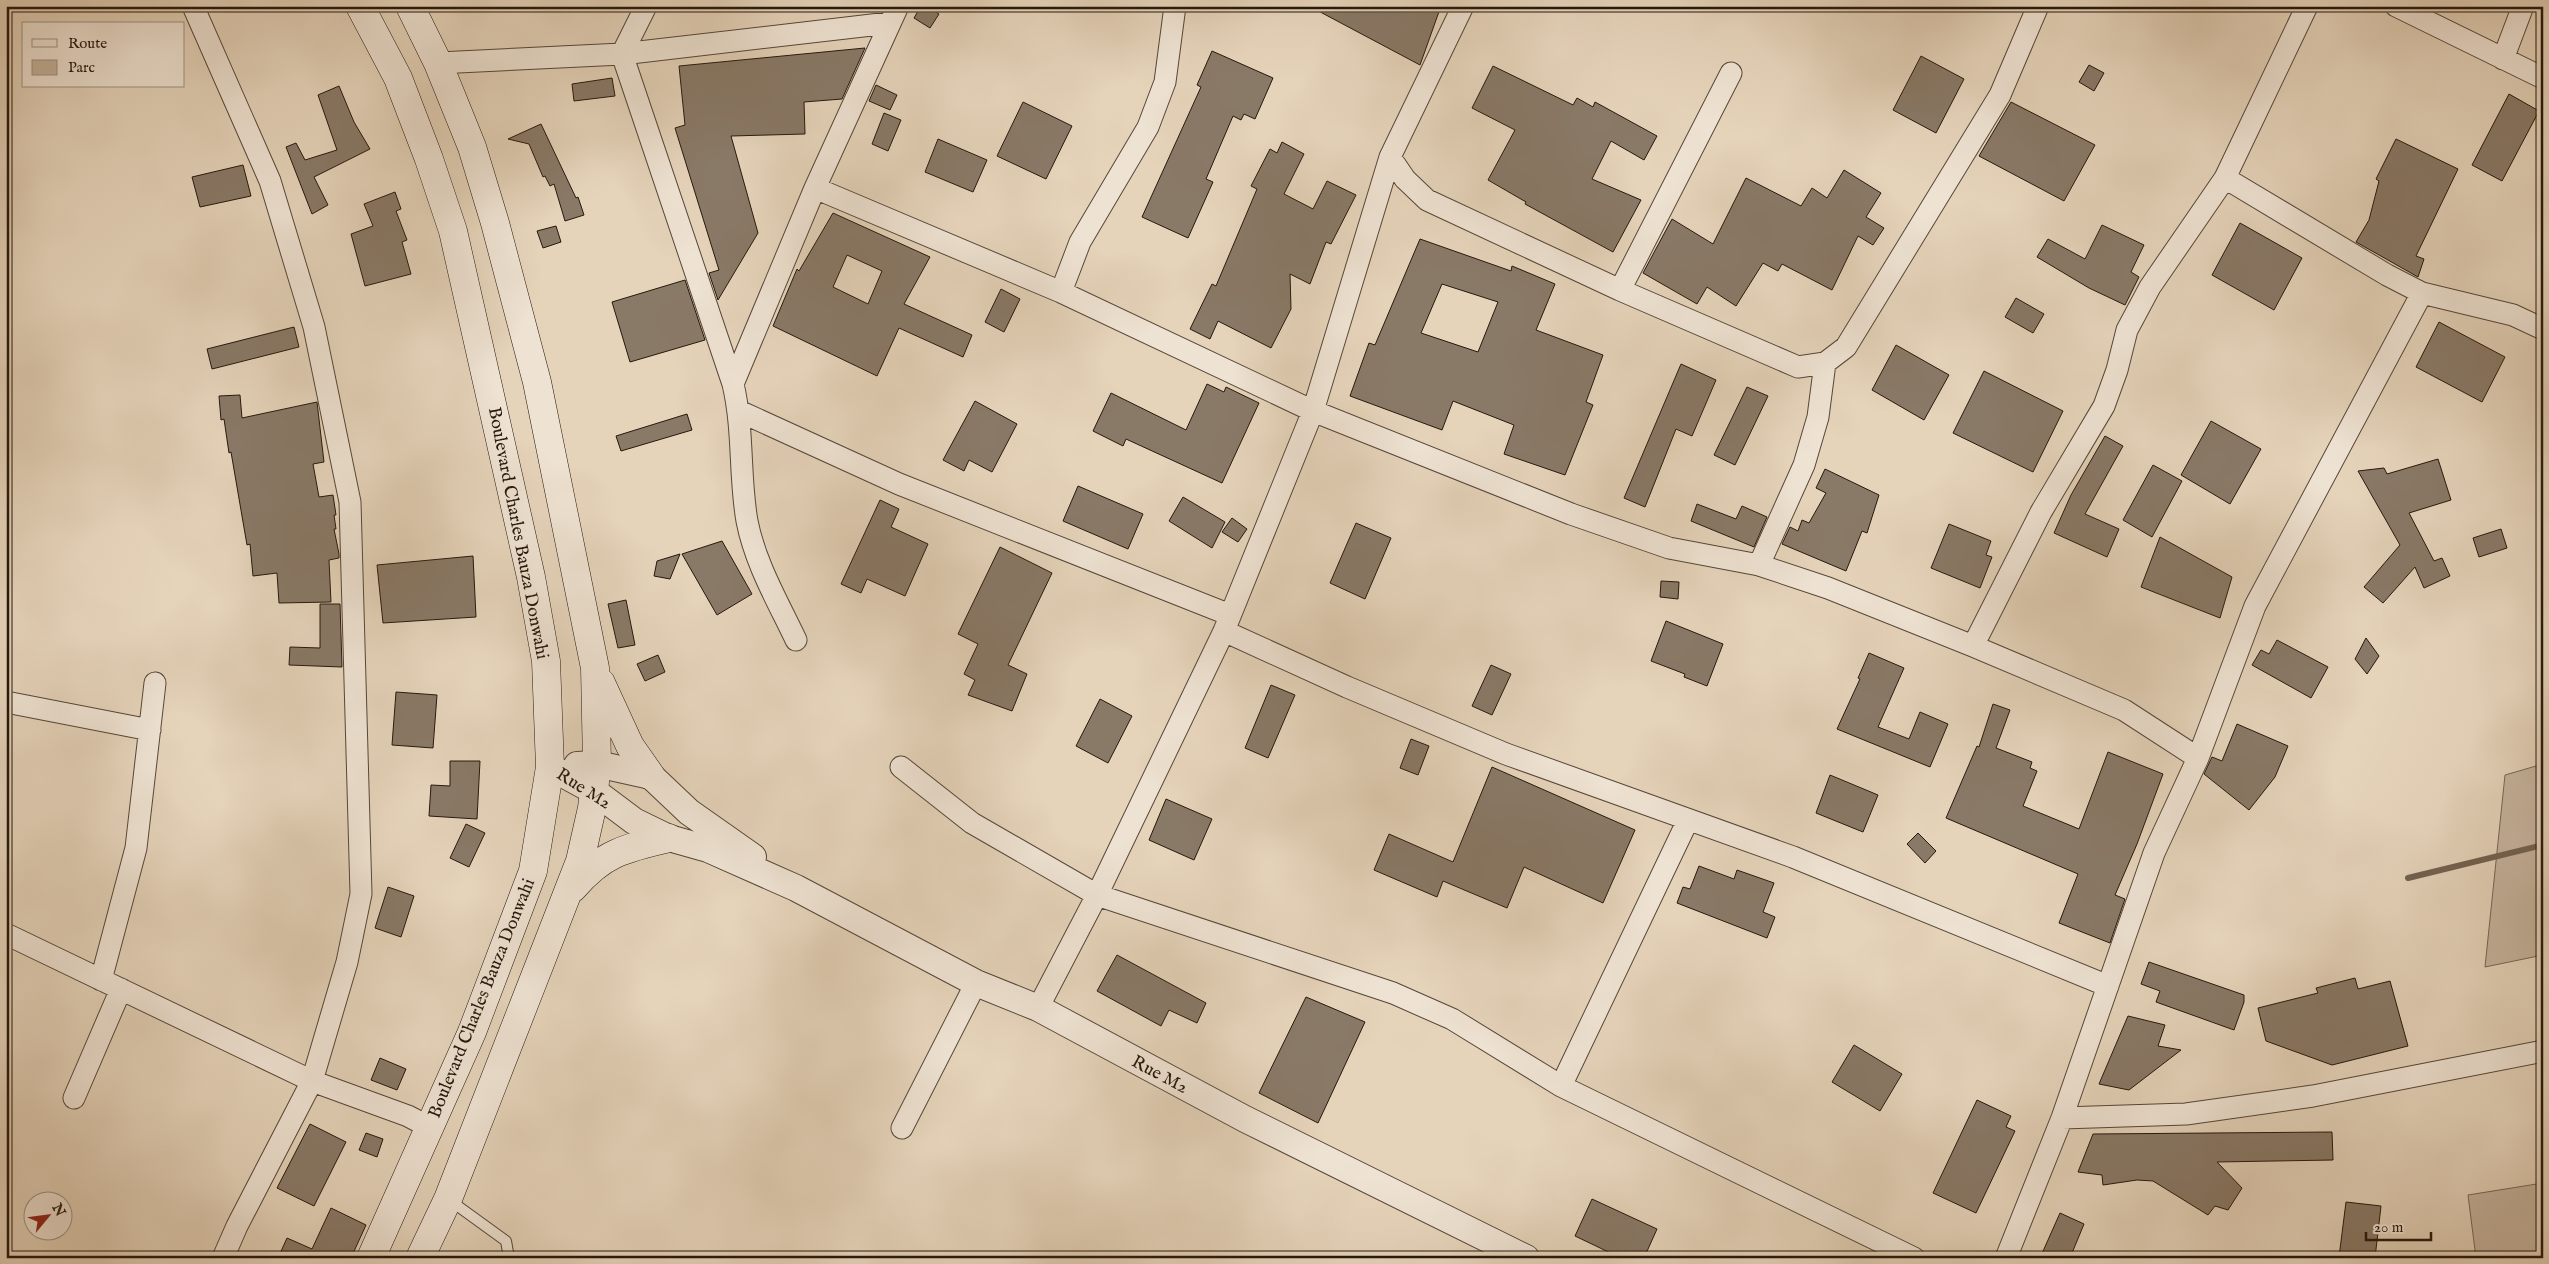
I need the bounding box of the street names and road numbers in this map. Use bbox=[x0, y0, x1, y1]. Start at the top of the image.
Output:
street label: Boulevard Charles Bauza Donwahi bbox=[482, 405, 553, 662]
street label: Rue M2 bbox=[551, 763, 615, 815]
street label: Boulevard Charles Bauza Donwahi bbox=[424, 875, 541, 1122]
street label: Rue M2 bbox=[1127, 1051, 1191, 1100]

